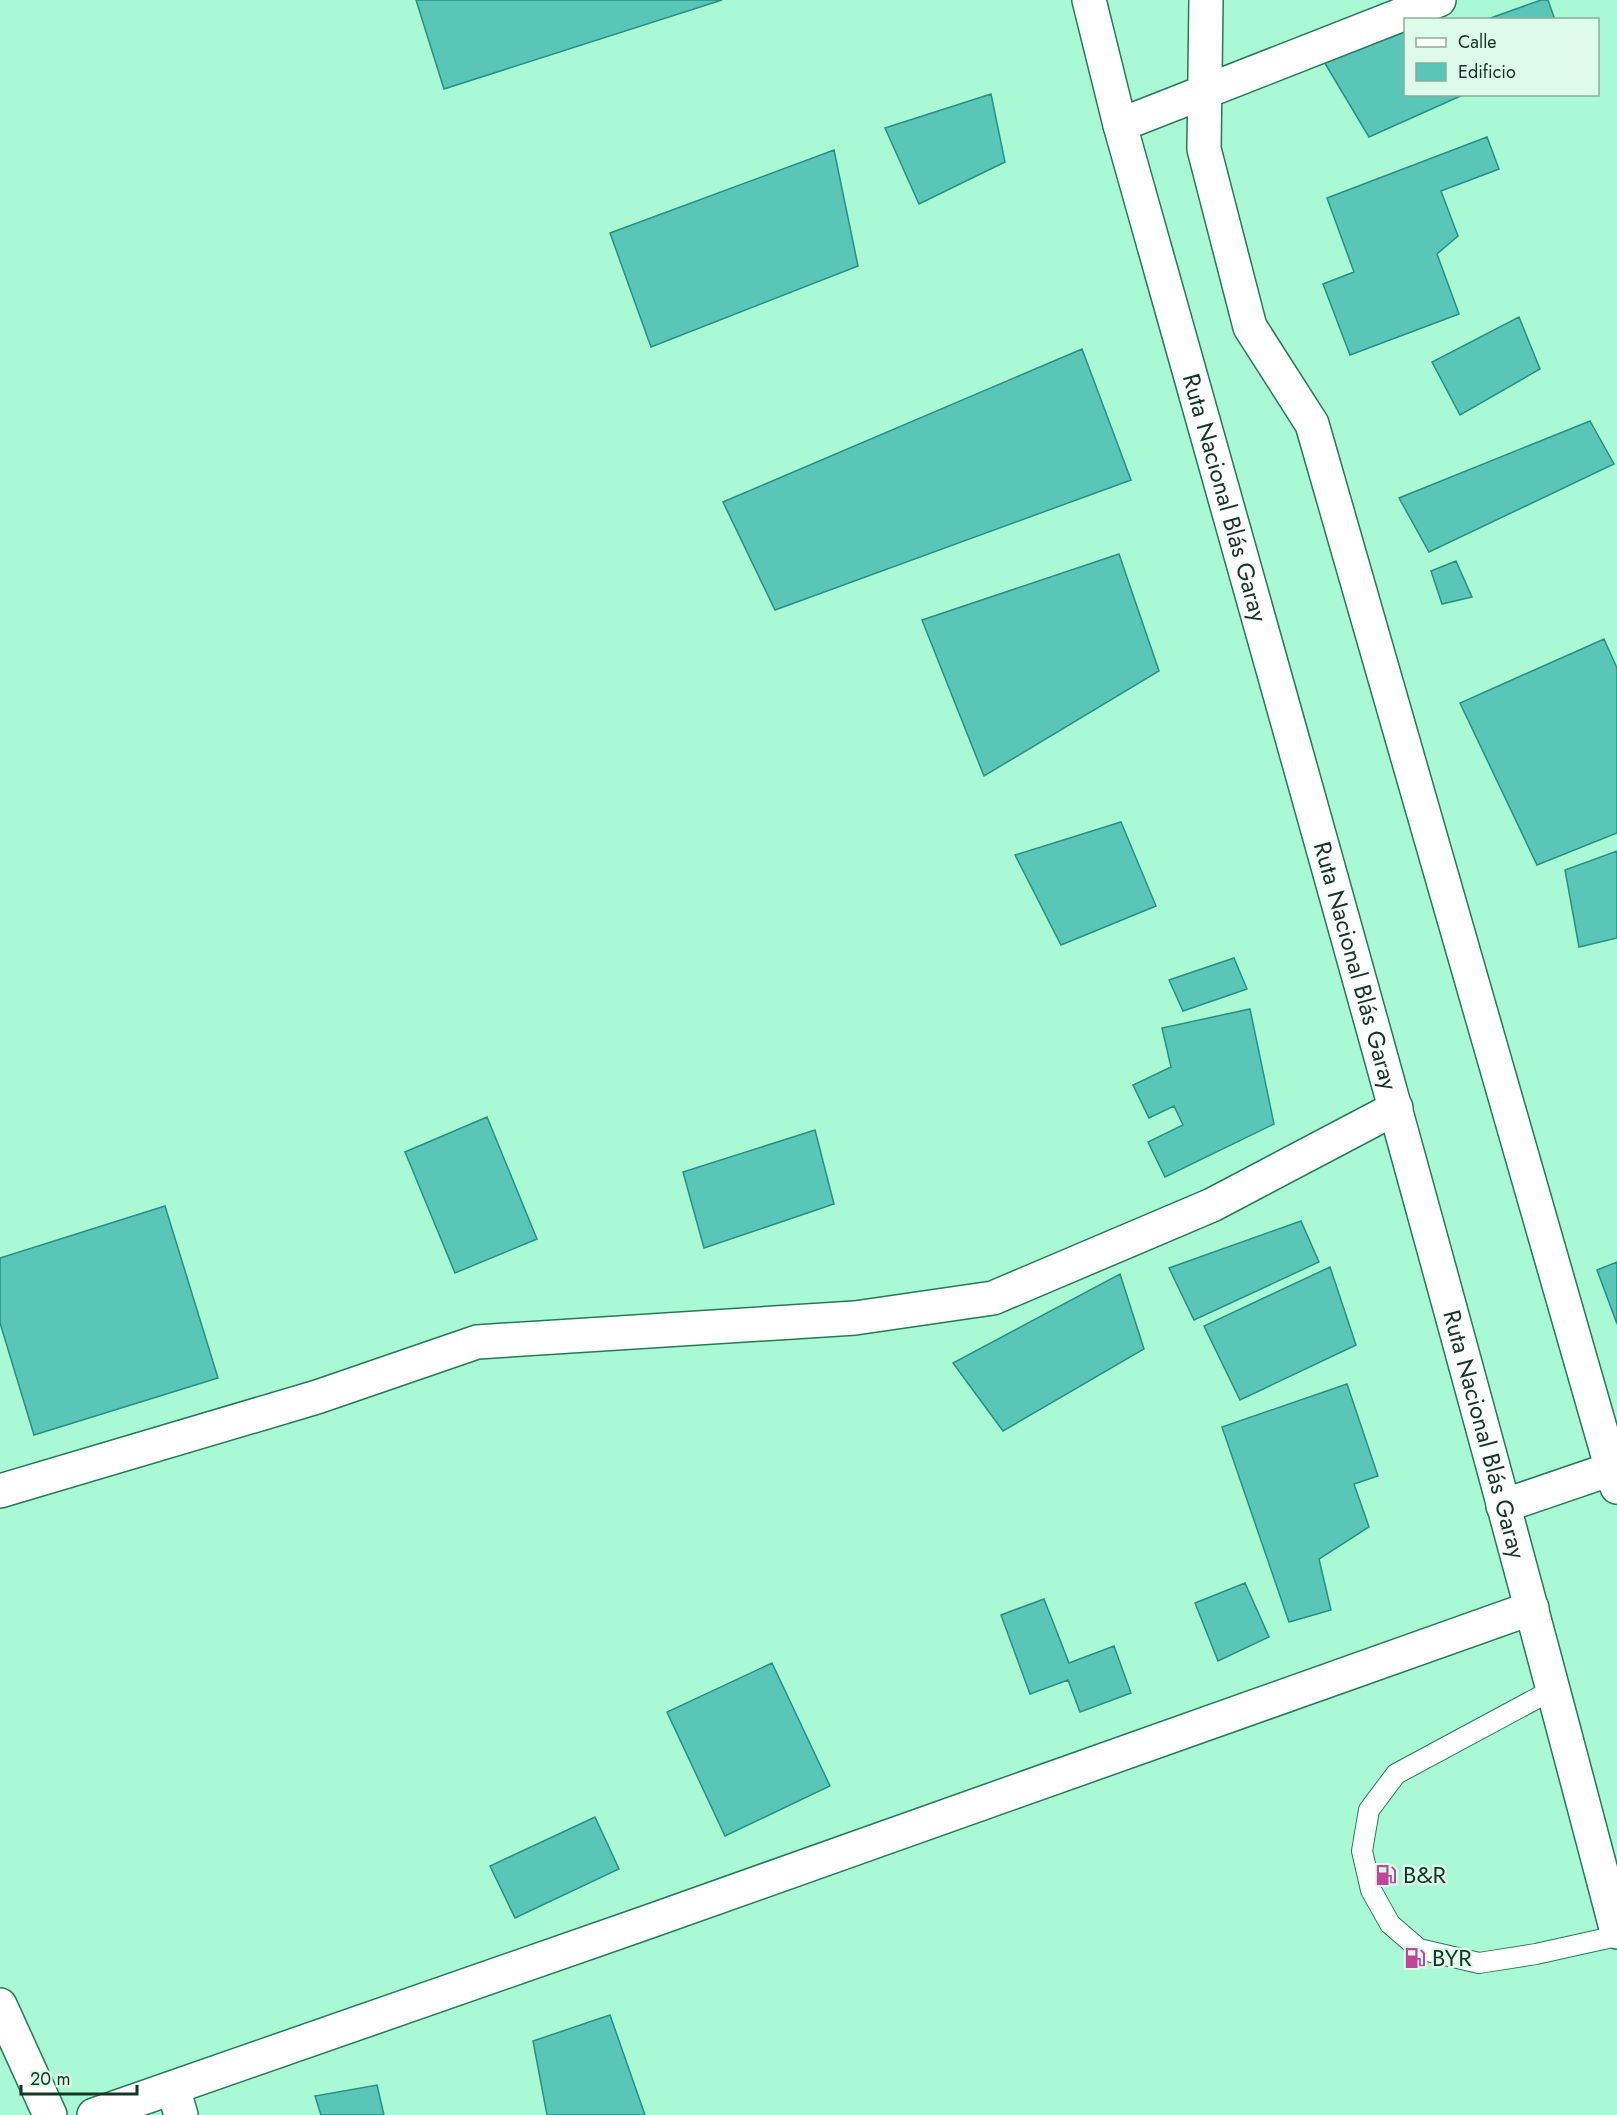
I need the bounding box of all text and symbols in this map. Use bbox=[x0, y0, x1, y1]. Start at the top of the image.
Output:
legend bbox=[1404, 18, 1599, 96]
text: Calle bbox=[1458, 29, 1497, 55]
text: Edificio bbox=[1458, 59, 1516, 85]
street label: Ruta Nacional Blás Garay bbox=[1174, 369, 1277, 626]
street label: Ruta Nacional Blás Garay bbox=[1305, 837, 1407, 1094]
street label: Ruta Nacional Blás Garay bbox=[1434, 1306, 1535, 1563]
place label: B&R bbox=[1403, 1857, 1447, 1892]
fuel station icon: B&R bbox=[1374, 1863, 1398, 1887]
place label: BYR bbox=[1432, 1940, 1472, 1975]
fuel station icon: BYR bbox=[1403, 1946, 1427, 1970]
scale bar bbox=[21, 2058, 136, 2096]
text: 20 m bbox=[30, 2066, 70, 2092]

